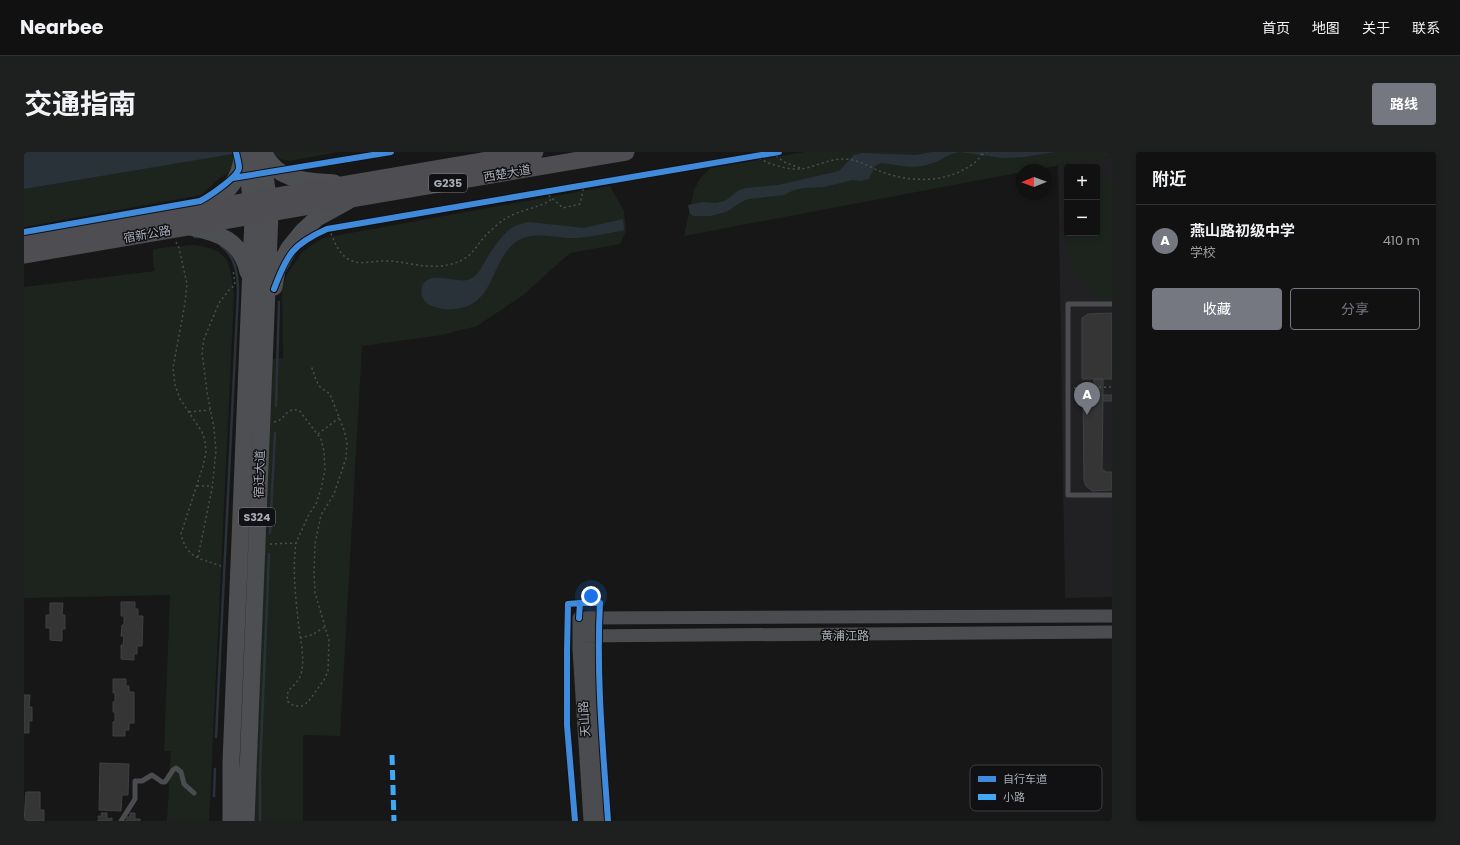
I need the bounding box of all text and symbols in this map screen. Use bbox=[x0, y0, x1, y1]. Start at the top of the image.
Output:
text: Nearbee bbox=[20, 14, 103, 41]
text: 首页 bbox=[1262, 18, 1290, 38]
text: 地图 bbox=[1312, 18, 1340, 38]
text: 关于 bbox=[1362, 18, 1390, 38]
text: 联系 bbox=[1412, 18, 1440, 38]
button: 路线 bbox=[1372, 83, 1436, 125]
text: 交通指南 bbox=[24, 85, 136, 124]
street label: 西楚大道 bbox=[482, 160, 532, 186]
north arrow bbox=[1016, 164, 1052, 200]
map controls bbox=[1064, 164, 1100, 236]
button: + bbox=[1064, 164, 1100, 200]
text: 附近 bbox=[1152, 167, 1186, 191]
road number: G235 bbox=[429, 174, 467, 192]
button: − bbox=[1064, 200, 1100, 236]
text: 燕山路初级中学 bbox=[1190, 220, 1295, 241]
street label: 宿新公路 bbox=[122, 221, 172, 247]
text: A bbox=[1160, 231, 1170, 250]
text: 410 m bbox=[1383, 231, 1420, 250]
text: 学校 bbox=[1190, 243, 1216, 262]
button: 收藏 bbox=[1152, 288, 1282, 330]
button: 分享 bbox=[1290, 288, 1420, 330]
pin: A bbox=[1074, 382, 1100, 415]
street label: 宿迁大道 bbox=[250, 450, 268, 498]
road number: S324 bbox=[239, 508, 275, 526]
your location bbox=[581, 586, 601, 606]
street label: 黄浦江路 bbox=[821, 627, 869, 644]
street label: 天山路 bbox=[574, 700, 594, 738]
legend bbox=[970, 765, 1102, 811]
text: 自行车道 bbox=[1003, 771, 1047, 787]
text: 小路 bbox=[1003, 789, 1025, 805]

